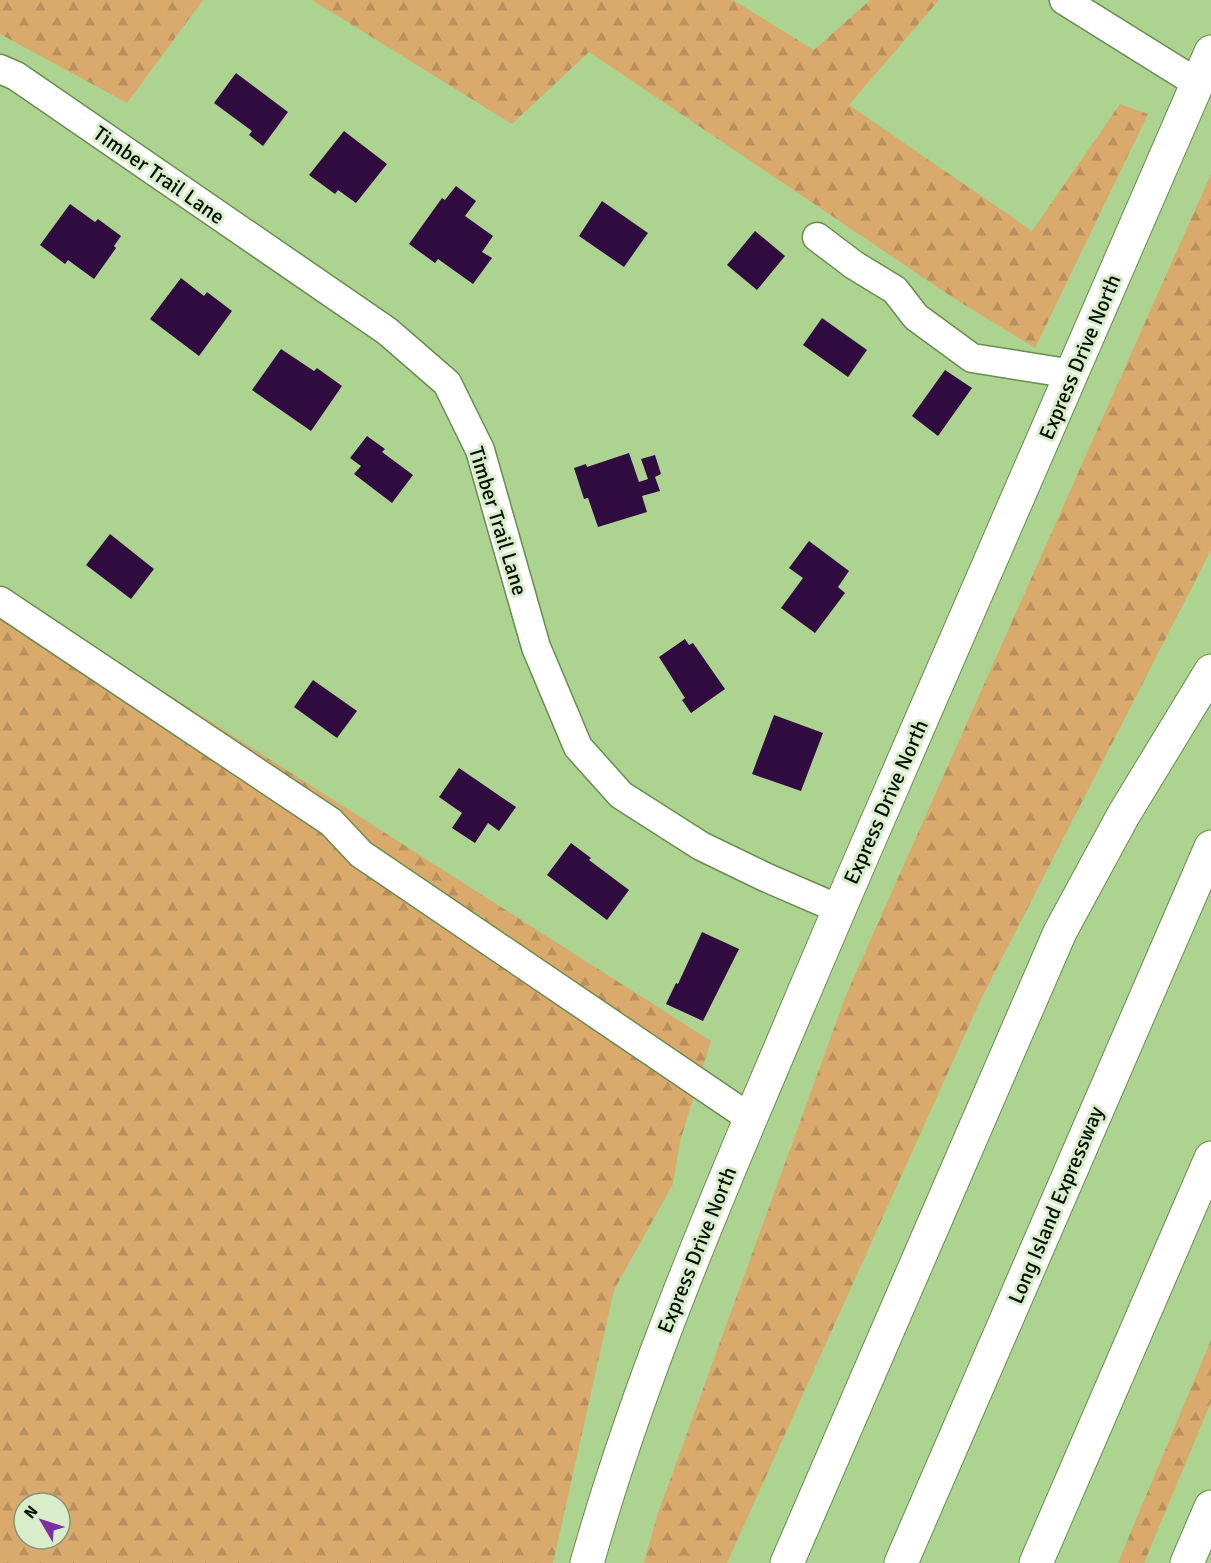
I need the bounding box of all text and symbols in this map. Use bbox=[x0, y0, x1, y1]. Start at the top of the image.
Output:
street label: Timber Trail Lane bbox=[88, 120, 230, 230]
street label: Express Drive North bbox=[1033, 270, 1127, 444]
street label: Timber Trail Lane bbox=[463, 444, 533, 598]
street label: Express Drive North bbox=[838, 716, 934, 888]
street label: Long Island Expressway bbox=[1003, 1102, 1109, 1308]
street label: Express Drive North bbox=[652, 1163, 742, 1337]
north arrow bbox=[12, 1491, 72, 1551]
text: N bbox=[20, 1502, 42, 1523]

